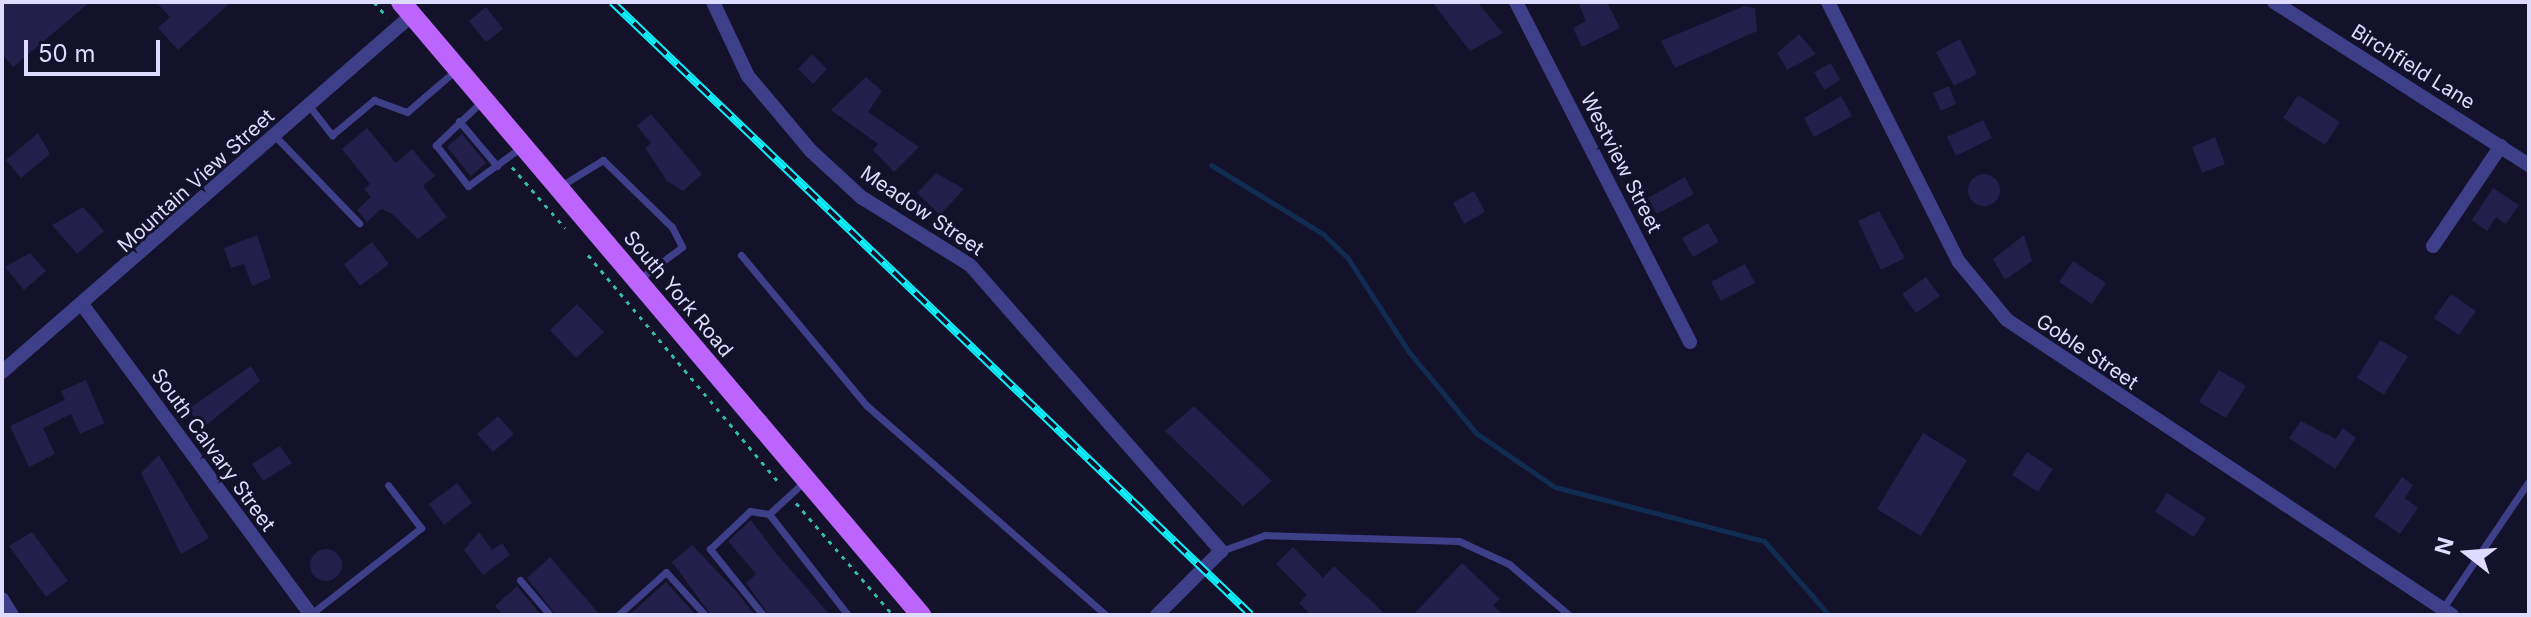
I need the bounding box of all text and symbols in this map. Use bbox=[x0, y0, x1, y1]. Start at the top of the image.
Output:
street label: Birchfield Lane bbox=[2347, 19, 2479, 115]
scale bar bbox=[28, 24, 164, 74]
text: 50 m bbox=[38, 39, 96, 68]
street label: Westview Street bbox=[1575, 89, 1667, 237]
street label: Mountain View Street bbox=[113, 104, 279, 258]
street label: Meadow Street bbox=[856, 161, 988, 261]
street label: South York Road bbox=[618, 226, 738, 362]
street label: Goble Street bbox=[2031, 309, 2143, 395]
street label: South Calvary Street bbox=[146, 364, 280, 536]
north arrow bbox=[2427, 513, 2507, 593]
text: N bbox=[2429, 534, 2459, 558]

